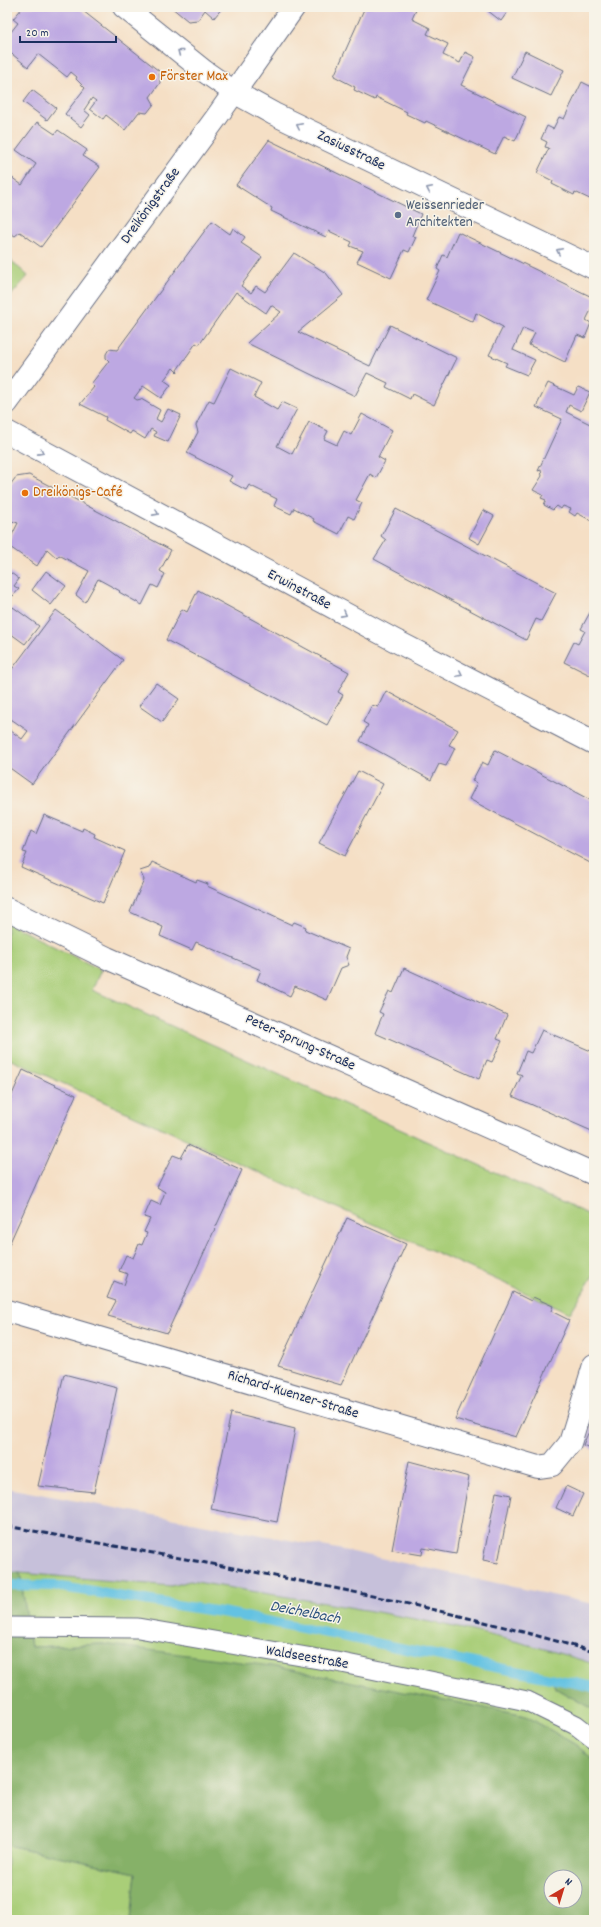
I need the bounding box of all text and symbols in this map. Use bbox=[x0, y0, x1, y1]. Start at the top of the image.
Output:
scale bar bbox=[20, 18, 116, 44]
text: 20 m bbox=[26, 25, 49, 42]
one-way arrow bbox=[178, 50, 185, 57]
place label: Förster Max bbox=[160, 66, 228, 88]
marker: Förster Max bbox=[147, 72, 157, 82]
one-way arrow bbox=[296, 123, 304, 131]
street label: Zasiusstraße bbox=[313, 125, 389, 177]
street label: Dreikönigstraße bbox=[116, 163, 187, 249]
one-way arrow bbox=[426, 186, 433, 194]
place label: Weissenrieder Architekten bbox=[406, 195, 485, 234]
marker: Weissenrieder Architekten bbox=[393, 210, 403, 220]
one-way arrow bbox=[556, 248, 563, 256]
one-way arrow bbox=[37, 447, 44, 454]
place label: Dreikönigs-Café bbox=[33, 482, 122, 504]
marker: Dreikönigs-Café bbox=[20, 488, 30, 498]
one-way arrow bbox=[151, 508, 159, 515]
street label: Erwinstraße bbox=[263, 564, 335, 616]
one-way arrow bbox=[340, 609, 347, 616]
one-way arrow bbox=[455, 669, 463, 676]
street label: Peter-Sprung-Straße bbox=[241, 1009, 359, 1077]
street label: Richard-Kuenzer-Straße bbox=[225, 1365, 362, 1426]
water label: Deichelbach bbox=[268, 1595, 343, 1631]
street label: Waldseestraße bbox=[264, 1640, 351, 1676]
north arrow bbox=[543, 1869, 583, 1909]
text: N bbox=[561, 1875, 575, 1891]

